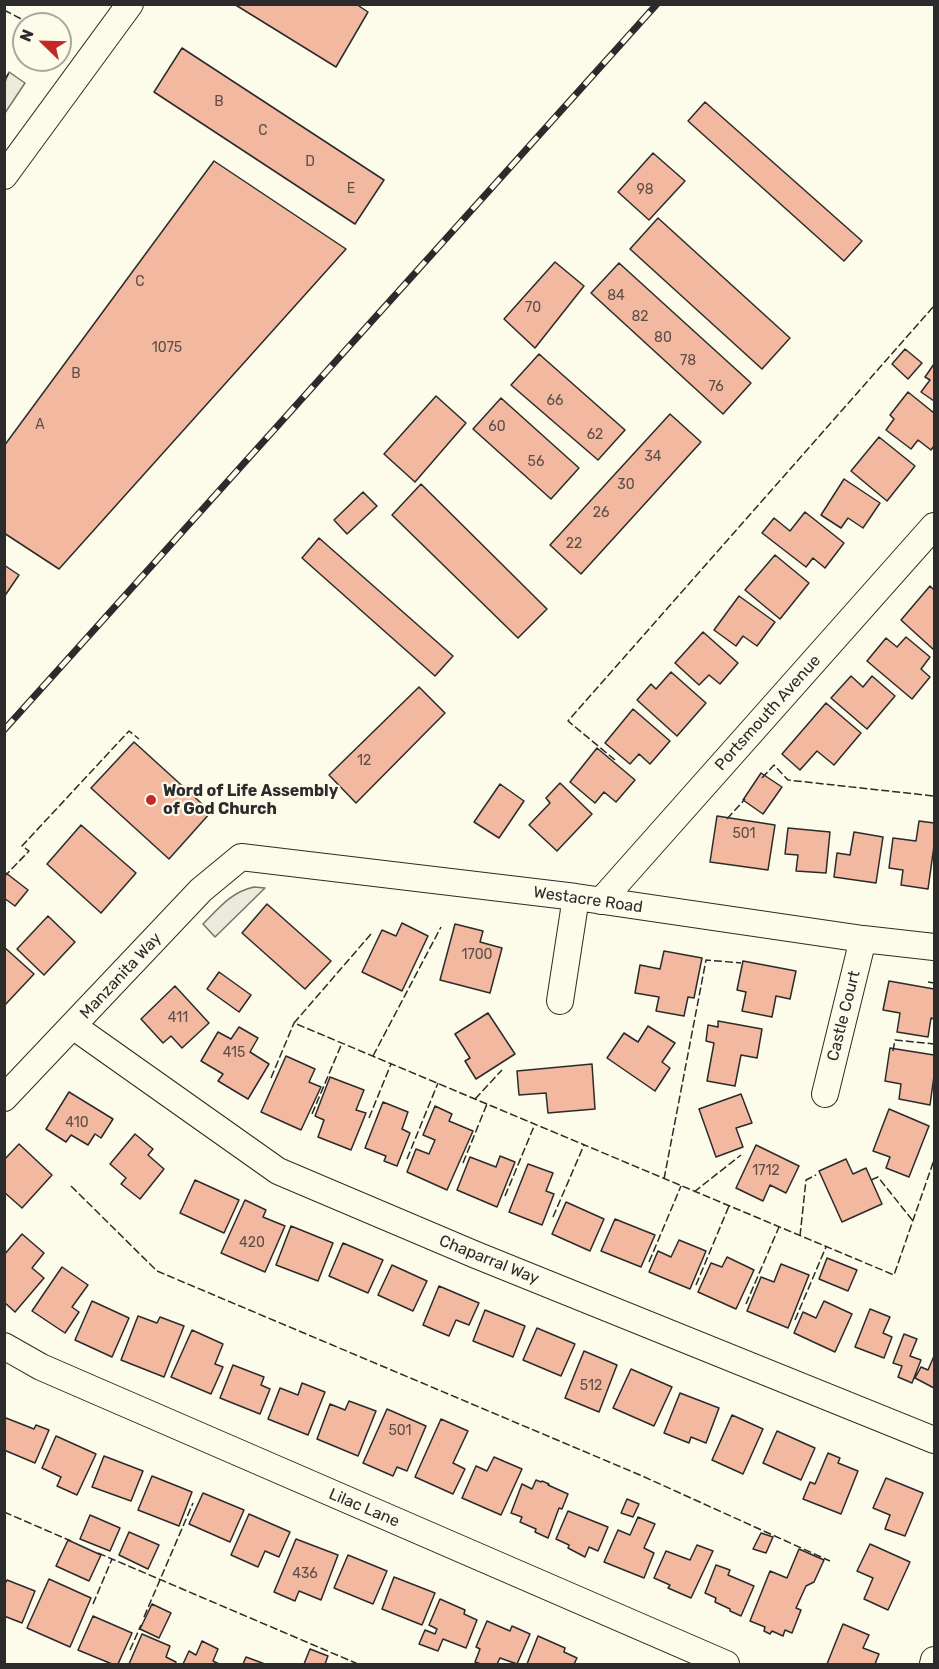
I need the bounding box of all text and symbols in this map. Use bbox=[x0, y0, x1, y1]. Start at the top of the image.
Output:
north arrow bbox=[12, 12, 72, 72]
text: N bbox=[16, 27, 38, 45]
house number: B bbox=[214, 94, 224, 110]
house number: C bbox=[258, 123, 268, 139]
house number: D bbox=[305, 154, 315, 170]
house number: E bbox=[347, 181, 355, 197]
house number: 98 bbox=[636, 182, 654, 198]
house number: C bbox=[135, 274, 145, 290]
house number: 84 bbox=[607, 288, 625, 304]
house number: 70 bbox=[525, 300, 541, 316]
house number: 82 bbox=[631, 309, 649, 325]
house number: 80 bbox=[654, 330, 672, 346]
house number: 1075 bbox=[152, 340, 182, 356]
house number: 78 bbox=[680, 353, 696, 369]
house number: B bbox=[71, 366, 81, 382]
house number: 76 bbox=[708, 379, 724, 395]
house number: 66 bbox=[547, 393, 563, 409]
house number: A bbox=[35, 417, 45, 433]
house number: 60 bbox=[488, 419, 506, 435]
house number: 62 bbox=[587, 427, 603, 443]
house number: 34 bbox=[644, 449, 662, 465]
house number: 56 bbox=[528, 454, 544, 470]
house number: 30 bbox=[617, 477, 635, 493]
house number: 26 bbox=[593, 505, 609, 521]
house number: 22 bbox=[566, 536, 582, 552]
street label: Portsmouth Avenue bbox=[711, 651, 825, 775]
house number: 12 bbox=[357, 753, 371, 769]
place label: Word of Life Assembly of God Church bbox=[163, 781, 338, 819]
marker: Word of Life Assembly of God Church bbox=[144, 793, 158, 807]
house number: 501 bbox=[732, 826, 756, 842]
street label: Westacre Road bbox=[532, 883, 644, 917]
street label: Manzanita Way bbox=[76, 929, 166, 1023]
house number: 1700 bbox=[462, 947, 492, 963]
street label: Castle Court bbox=[824, 969, 864, 1063]
house number: 411 bbox=[168, 1010, 188, 1026]
house number: 415 bbox=[223, 1045, 245, 1061]
house number: 410 bbox=[65, 1115, 89, 1131]
house number: 1712 bbox=[752, 1163, 780, 1179]
street label: Chaparral Way bbox=[436, 1231, 542, 1289]
house number: 420 bbox=[239, 1235, 265, 1251]
house number: 512 bbox=[580, 1378, 602, 1394]
house number: 501 bbox=[388, 1423, 412, 1439]
street label: Lilac Lane bbox=[326, 1485, 402, 1531]
house number: 436 bbox=[292, 1566, 318, 1582]

